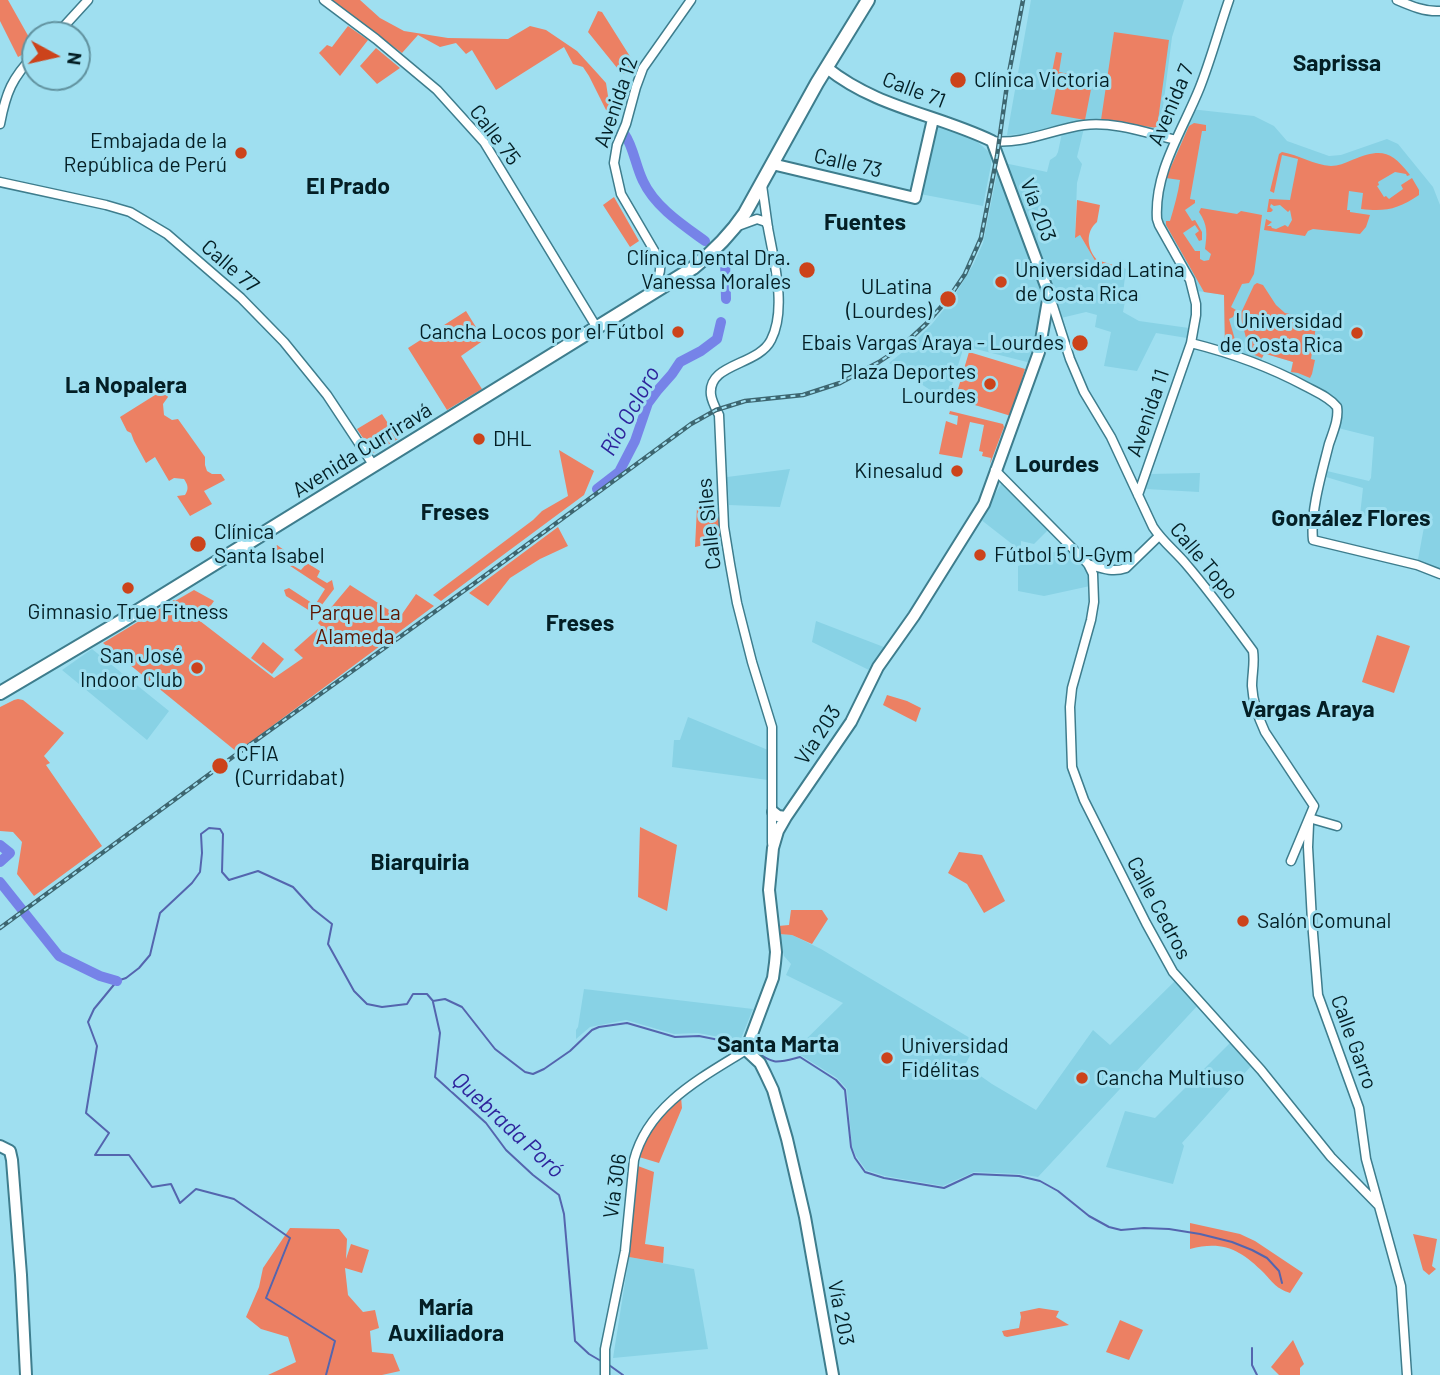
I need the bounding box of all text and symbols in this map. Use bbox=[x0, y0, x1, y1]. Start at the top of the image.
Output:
north arrow bbox=[21, 21, 91, 91]
district label: Saprissa bbox=[1293, 49, 1381, 77]
text: N bbox=[63, 51, 88, 67]
street label: Avenida 12 bbox=[589, 53, 643, 151]
street label: Avenida 7 bbox=[1143, 61, 1199, 149]
street label: Calle 71 bbox=[879, 66, 949, 114]
place label: Clínica Victoria bbox=[974, 67, 1110, 93]
marker: Clínica Victoria bbox=[948, 70, 968, 90]
street label: Calle 75 bbox=[464, 100, 526, 170]
place label: Embajada de la República de Perú bbox=[64, 128, 227, 178]
street label: Calle 73 bbox=[811, 143, 885, 183]
marker: Embajada de la República de Perú bbox=[233, 145, 249, 161]
district label: El Prado bbox=[306, 172, 390, 200]
street label: Vía 203 bbox=[1014, 175, 1062, 245]
district label: Fuentes bbox=[824, 208, 906, 236]
street label: Calle 77 bbox=[196, 234, 264, 298]
place label: Clínica Dental Dra. Vanessa Morales bbox=[626, 245, 791, 295]
place label: Universidad Latina de Costa Rica bbox=[1015, 257, 1185, 307]
marker: Clínica Dental Dra. Vanessa Morales bbox=[797, 260, 817, 280]
place label: ULatina (Lourdes) bbox=[846, 274, 932, 324]
marker: Universidad Latina de Costa Rica bbox=[993, 274, 1009, 290]
marker: ULatina (Lourdes) bbox=[938, 289, 958, 309]
place label: Universidad de Costa Rica bbox=[1219, 308, 1343, 358]
place label: Cancha Locos por el Fútbol bbox=[419, 319, 664, 345]
marker: Cancha Locos por el Fútbol bbox=[670, 324, 686, 340]
marker: Universidad de Costa Rica bbox=[1349, 325, 1365, 341]
place label: Ebais Vargas Araya - Lourdes bbox=[801, 330, 1064, 356]
marker: Ebais Vargas Araya - Lourdes bbox=[1070, 333, 1090, 353]
place label: Plaza Deportes Lourdes bbox=[840, 359, 976, 409]
water label: Río Ocloro bbox=[594, 361, 666, 461]
street label: Avenida 11 bbox=[1121, 366, 1175, 460]
district label: La Nopalera bbox=[65, 371, 187, 399]
marker: Plaza Deportes Lourdes bbox=[982, 376, 998, 392]
street label: Avenida Curriravá bbox=[288, 397, 436, 503]
place label: DHL bbox=[493, 426, 532, 452]
marker: DHL bbox=[471, 431, 487, 447]
district label: Lourdes bbox=[1015, 450, 1099, 478]
place label: Kinesalud bbox=[854, 458, 943, 484]
marker: Kinesalud bbox=[949, 463, 965, 479]
street label: Calle Siles bbox=[692, 477, 726, 571]
district label: Freses bbox=[421, 498, 489, 526]
district label: González Flores bbox=[1271, 504, 1431, 532]
street label: Calle Topo bbox=[1164, 517, 1244, 605]
place label: Clínica Santa Isabel bbox=[214, 519, 324, 569]
marker: Clínica Santa Isabel bbox=[188, 534, 208, 554]
place label: Fútbol 5 U-Gym bbox=[994, 542, 1133, 568]
marker: Fútbol 5 U-Gym bbox=[972, 547, 988, 563]
marker: Gimnasio True Fitness bbox=[120, 580, 136, 596]
place label: Gimnasio True Fitness bbox=[28, 599, 228, 625]
park label: Parque La Alameda bbox=[309, 600, 401, 650]
district label: Freses bbox=[546, 609, 614, 637]
place label: San José Indoor Club bbox=[80, 643, 183, 693]
marker: San José Indoor Club bbox=[189, 660, 205, 676]
district label: Vargas Araya bbox=[1241, 695, 1375, 723]
street label: Vía 203 bbox=[790, 701, 846, 769]
place label: CFIA (Curridabat) bbox=[236, 741, 344, 791]
marker: CFIA (Curridabat) bbox=[210, 756, 230, 776]
district label: Biarquiria bbox=[371, 848, 469, 876]
street label: Calle Cedros bbox=[1121, 852, 1197, 964]
place label: Salón Comunal bbox=[1257, 908, 1391, 934]
marker: Salón Comunal bbox=[1235, 913, 1251, 929]
street label: Calle Garro bbox=[1325, 991, 1383, 1093]
district label: Santa Marta bbox=[717, 1030, 839, 1058]
place label: Universidad Fidélitas bbox=[901, 1033, 1009, 1083]
marker: Universidad Fidélitas bbox=[879, 1050, 895, 1066]
place label: Cancha Multiuso bbox=[1096, 1065, 1245, 1091]
water label: Quebrada Poró bbox=[446, 1066, 570, 1184]
marker: Cancha Multiuso bbox=[1074, 1070, 1090, 1086]
street label: Vía 306 bbox=[598, 1152, 632, 1220]
street label: Vía 203 bbox=[822, 1278, 860, 1348]
district label: María Auxiliadora bbox=[388, 1293, 504, 1347]

